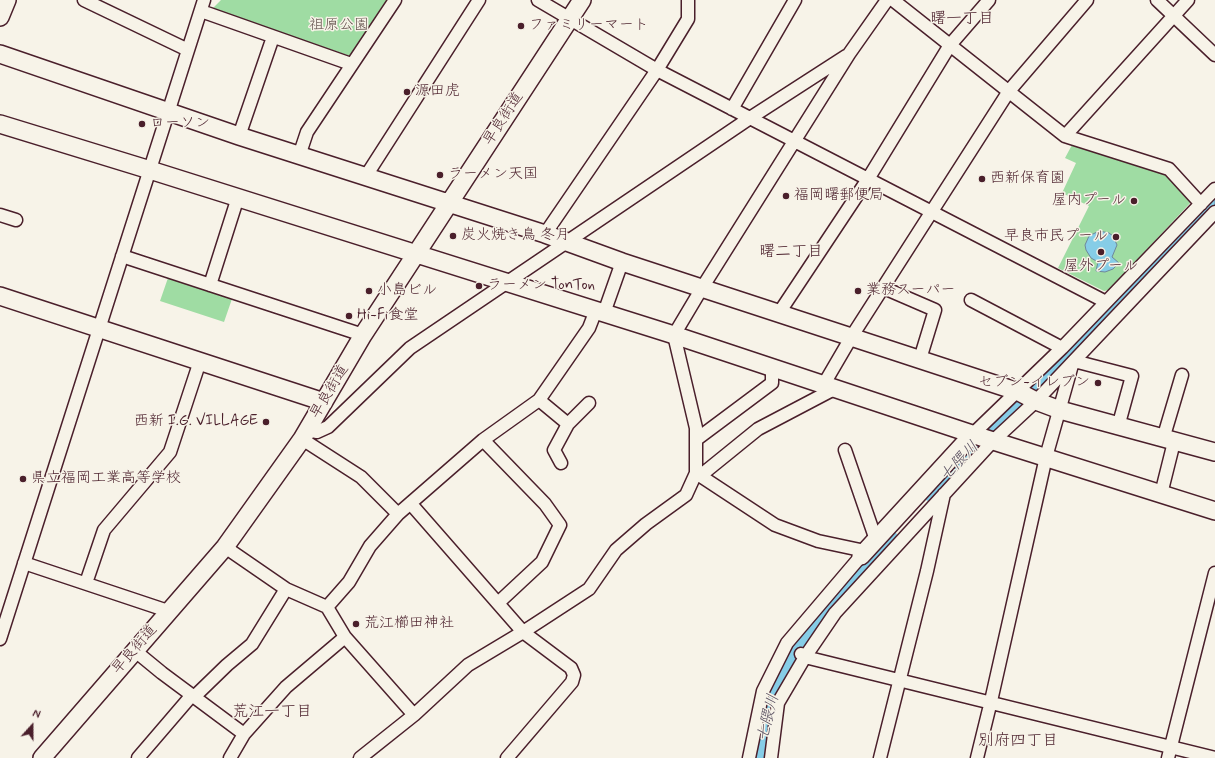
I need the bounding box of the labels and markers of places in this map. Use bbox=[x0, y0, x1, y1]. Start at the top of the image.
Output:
place label: ファミリーマート bbox=[529, 17, 649, 35]
marker: ファミリーマート bbox=[516, 21, 526, 31]
place label: 源田虎 bbox=[415, 83, 460, 101]
marker: 源田虎 bbox=[402, 87, 412, 97]
place label: ローソン bbox=[150, 115, 210, 133]
marker: ローソン bbox=[137, 119, 147, 129]
place label: ラーメン天国 bbox=[448, 166, 538, 184]
marker: ラーメン天国 bbox=[435, 170, 445, 180]
place label: 西新保育園 bbox=[990, 170, 1065, 188]
marker: 西新保育園 bbox=[977, 174, 987, 184]
place label: 福岡曙郵便局 bbox=[794, 187, 884, 205]
marker: 福岡曙郵便局 bbox=[781, 191, 791, 201]
place label: 屋内プール bbox=[1052, 192, 1126, 210]
marker: 屋内プール bbox=[1129, 196, 1139, 206]
place label: 炭火焼き鳥 冬月 bbox=[461, 227, 570, 245]
place label: 早良市民プール bbox=[1004, 228, 1108, 246]
marker: 炭火焼き鳥 冬月 bbox=[448, 231, 458, 241]
marker: 早良市民プール bbox=[1111, 232, 1121, 242]
marker: 屋外プール bbox=[1096, 247, 1106, 257]
place label: 屋外プール bbox=[1064, 258, 1138, 276]
place label: ラーメン TonTon bbox=[487, 277, 595, 295]
marker: ラーメン TonTon bbox=[474, 281, 484, 291]
place label: 小島ビル bbox=[377, 282, 437, 300]
place label: 業務スーパー bbox=[866, 282, 955, 300]
marker: 小島ビル bbox=[364, 286, 374, 296]
marker: 業務スーパー bbox=[853, 286, 863, 296]
place label: Hi-Fi食堂 bbox=[357, 307, 418, 325]
marker: Hi-Fi食堂 bbox=[344, 311, 354, 321]
place label: セブン-イレブン bbox=[978, 374, 1090, 392]
marker: セブン-イレブン bbox=[1093, 378, 1103, 388]
place label: 西新 I.G. VILLAGE bbox=[134, 413, 258, 431]
marker: 西新 I.G. VILLAGE bbox=[261, 417, 271, 427]
place label: 県立福岡工業高等学校 bbox=[31, 470, 181, 488]
marker: 県立福岡工業高等学校 bbox=[18, 474, 28, 484]
place label: 荒江櫛田神社 bbox=[364, 615, 454, 633]
marker: 荒江櫛田神社 bbox=[351, 619, 361, 629]

